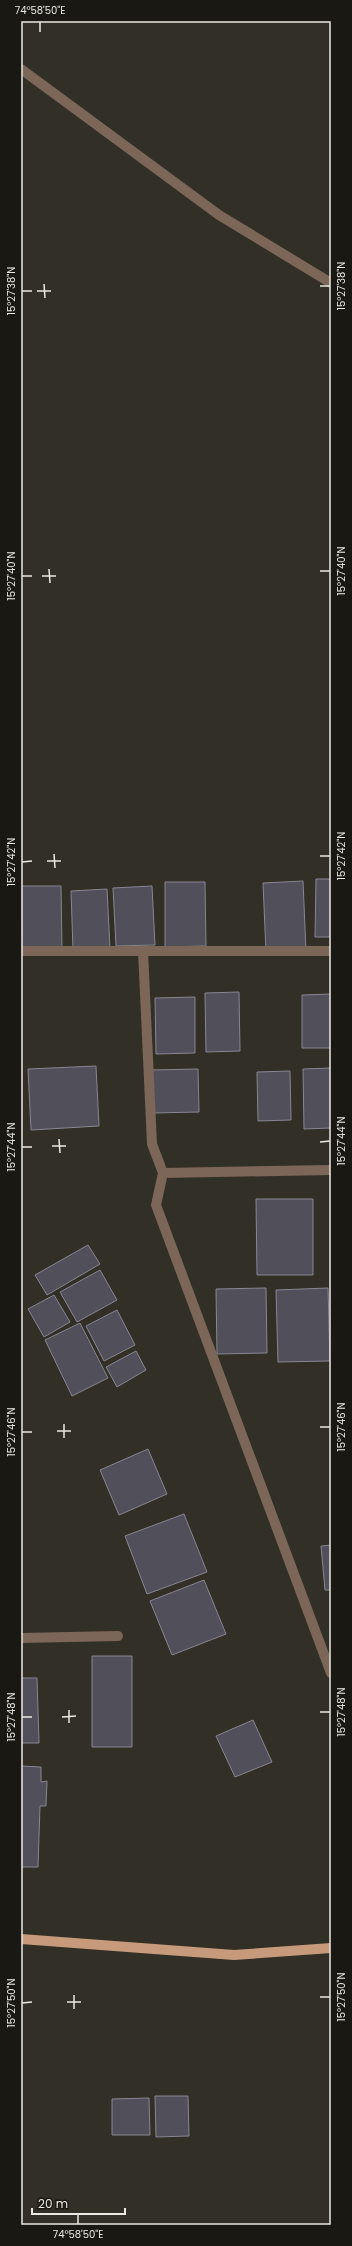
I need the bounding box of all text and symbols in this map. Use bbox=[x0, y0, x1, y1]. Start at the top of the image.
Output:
text: 74°58'50"E bbox=[15, 3, 65, 18]
text: 15°27'38"N bbox=[334, 262, 349, 310]
text: 15°27'38"N bbox=[4, 267, 19, 315]
text: 15°27'40"N bbox=[334, 547, 349, 595]
text: 15°27'40"N bbox=[4, 552, 19, 600]
text: 15°27'42"N bbox=[334, 832, 349, 880]
text: 15°27'42"N bbox=[4, 838, 19, 886]
text: 15°27'44"N bbox=[334, 1117, 349, 1165]
text: 15°27'44"N bbox=[4, 1123, 19, 1171]
text: 15°27'46"N bbox=[334, 1403, 349, 1451]
text: 15°27'46"N bbox=[4, 1408, 19, 1456]
text: 15°27'48"N bbox=[334, 1688, 349, 1736]
text: 15°27'48"N bbox=[4, 1693, 19, 1741]
text: 15°27'50"N bbox=[334, 1973, 349, 2021]
text: 15°27'50"N bbox=[4, 1979, 19, 2027]
scale bar bbox=[32, 2190, 125, 2216]
text: 20 m bbox=[38, 2195, 68, 2212]
text: 74°58'50"E bbox=[53, 2227, 103, 2242]

